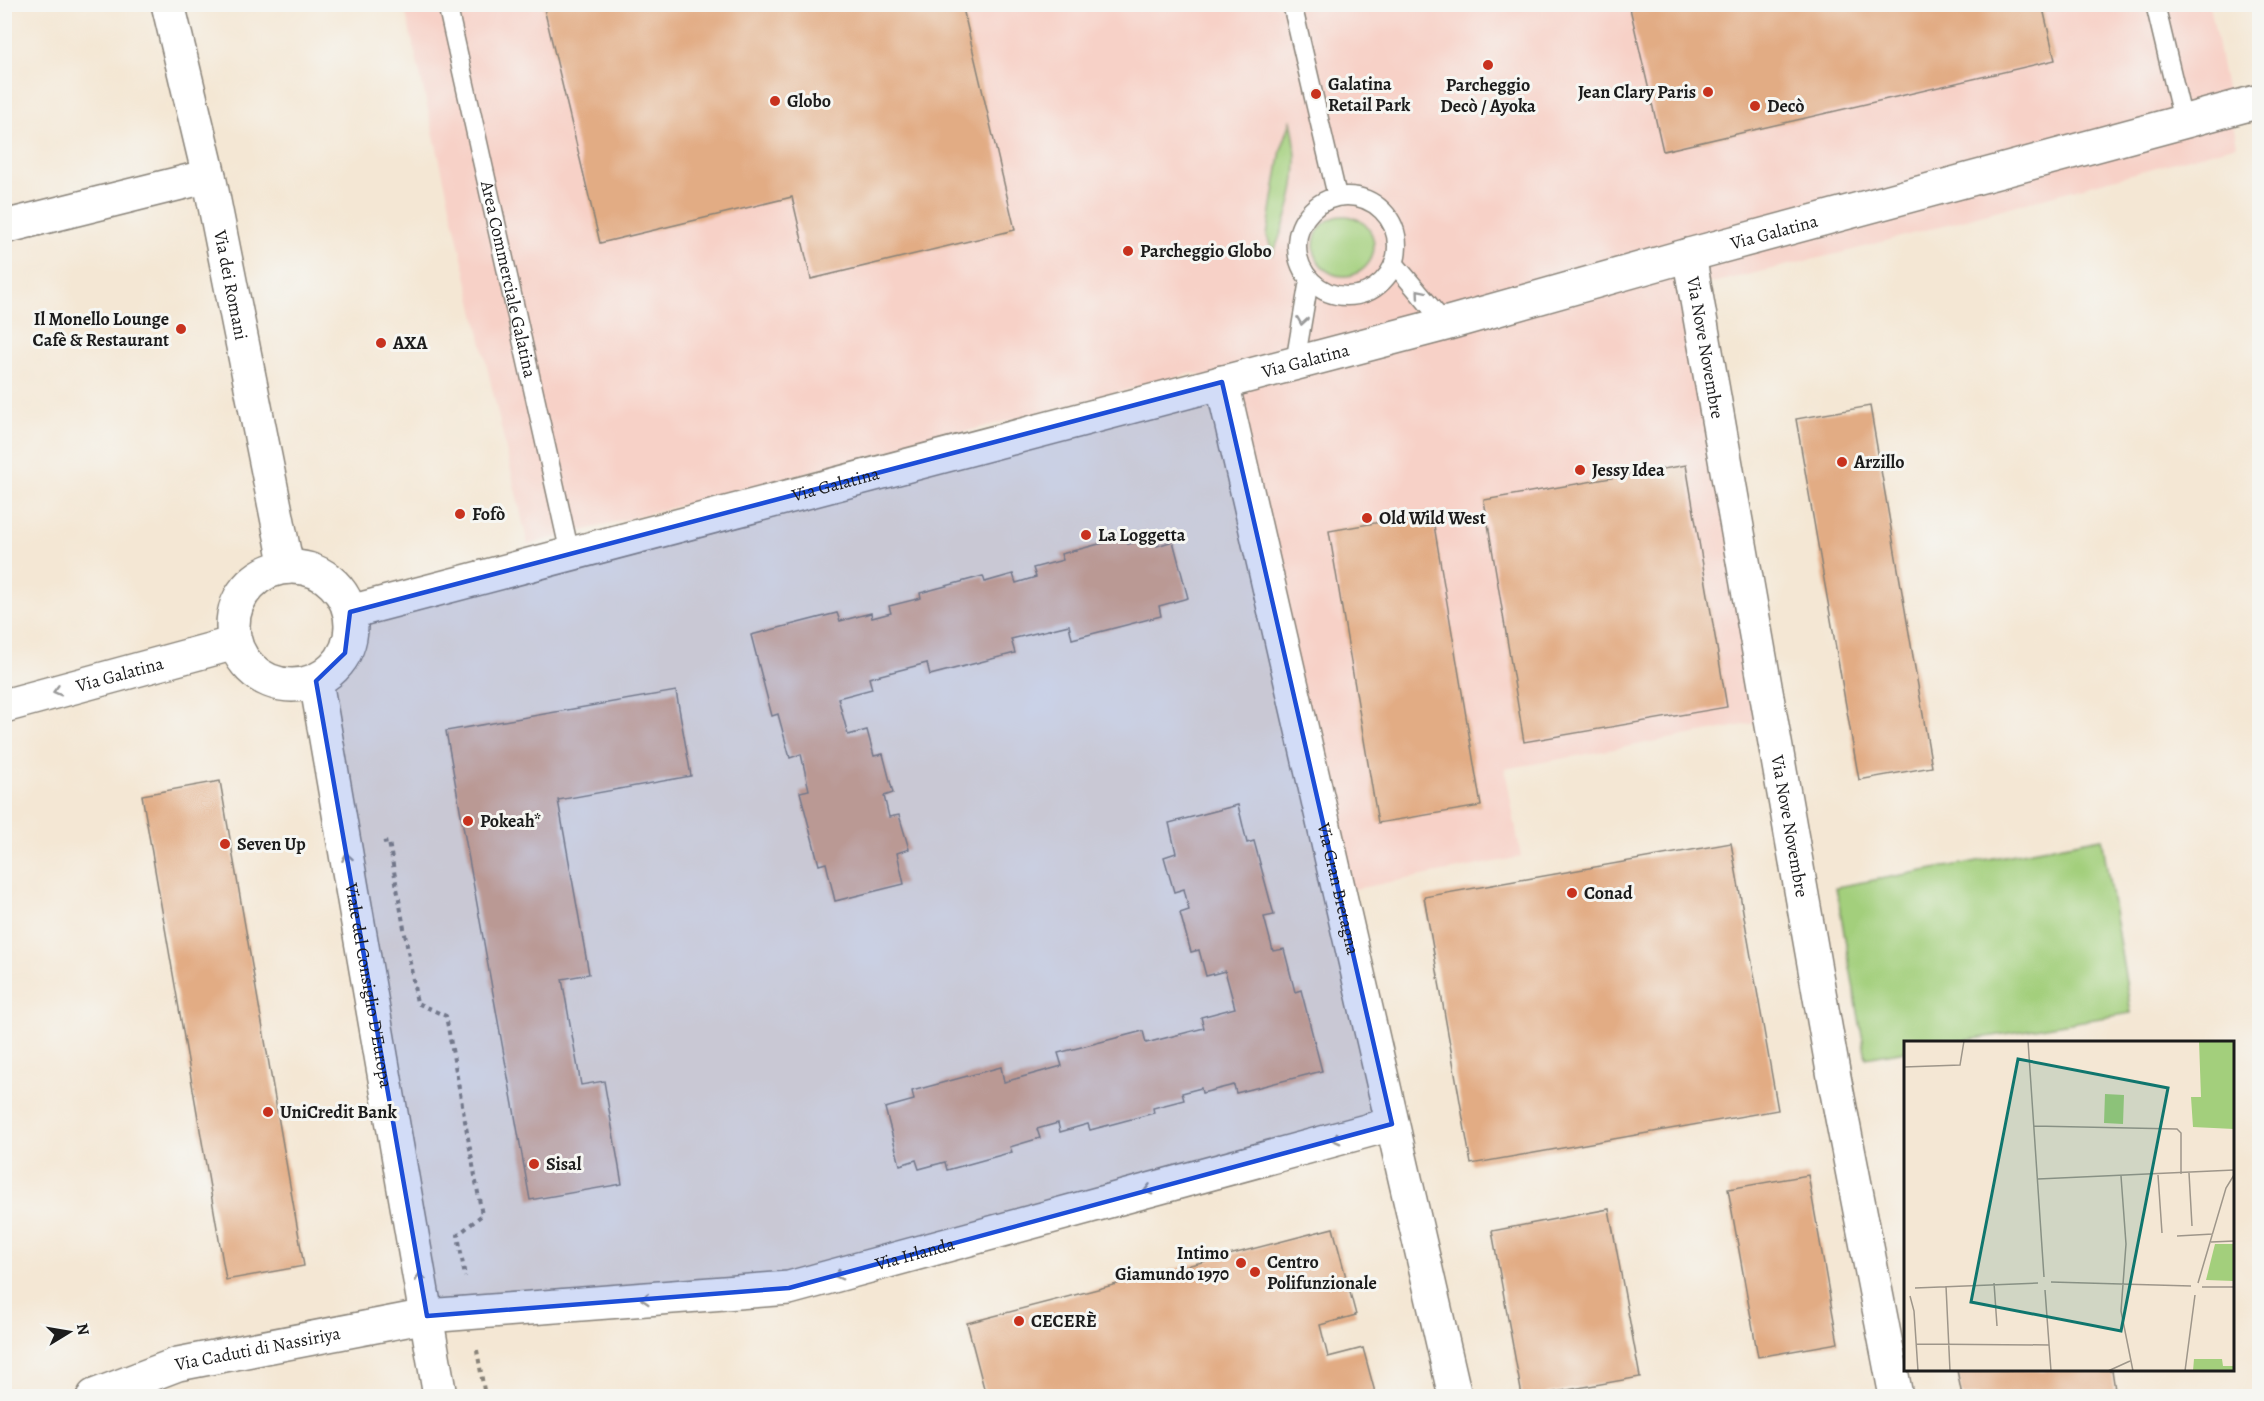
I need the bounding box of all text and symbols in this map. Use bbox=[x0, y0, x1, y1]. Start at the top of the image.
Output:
marker: Parcheggio Decò / Ayoka bbox=[1481, 58, 1495, 72]
place label: Galatina Retail Park bbox=[1328, 72, 1411, 117]
place label: Parcheggio Decò / Ayoka bbox=[1440, 73, 1536, 118]
place label: Jean Clary Paris bbox=[1578, 80, 1696, 104]
marker: Jean Clary Paris bbox=[1701, 85, 1715, 99]
marker: Galatina Retail Park bbox=[1309, 87, 1323, 101]
place label: Globo bbox=[787, 89, 831, 113]
marker: Globo bbox=[768, 94, 782, 108]
place label: Decò bbox=[1767, 94, 1804, 118]
marker: Decò bbox=[1748, 99, 1762, 113]
street label: Area Commerciale Galatina bbox=[475, 177, 542, 381]
street label: Via Galatina bbox=[1727, 209, 1821, 256]
street label: Via dei Romani bbox=[208, 227, 253, 342]
place label: Parcheggio Globo bbox=[1140, 239, 1272, 263]
marker: Parcheggio Globo bbox=[1121, 244, 1135, 258]
street label: Via Nove Novembre bbox=[1681, 274, 1730, 421]
one-way arrow bbox=[1416, 289, 1427, 300]
place label: Il Monello Lounge Cafè & Restaurant bbox=[33, 307, 169, 352]
one-way arrow bbox=[1296, 316, 1309, 326]
marker: Il Monello Lounge Cafè & Restaurant bbox=[174, 322, 188, 336]
place label: AXA bbox=[392, 331, 428, 355]
marker: AXA bbox=[374, 336, 388, 350]
street label: Via Galatina bbox=[1258, 338, 1352, 384]
place label: Arzillo bbox=[1853, 450, 1905, 474]
marker: Arzillo bbox=[1835, 455, 1849, 469]
place label: Jessy Idea bbox=[1592, 458, 1665, 482]
street label: Via Galatina bbox=[788, 461, 882, 508]
marker: Jessy Idea bbox=[1573, 463, 1587, 477]
place label: Fofò bbox=[472, 502, 505, 526]
place label: Old Wild West bbox=[1379, 506, 1486, 530]
marker: Fofò bbox=[453, 507, 467, 521]
marker: Old Wild West bbox=[1360, 511, 1374, 525]
place label: La Loggetta bbox=[1098, 523, 1186, 547]
marker: La Loggetta bbox=[1079, 528, 1093, 542]
street label: Via Galatina bbox=[72, 651, 167, 698]
one-way arrow bbox=[52, 684, 62, 697]
street label: Via Nove Novembre bbox=[1765, 752, 1814, 899]
place label: Pokeah* bbox=[480, 809, 541, 833]
marker: Pokeah* bbox=[461, 814, 475, 828]
street label: Via Gran Bretagna bbox=[1311, 820, 1365, 958]
place label: Seven Up bbox=[237, 832, 306, 856]
marker: Seven Up bbox=[218, 837, 232, 851]
one-way arrow bbox=[341, 852, 354, 862]
street label: Viale del Consiglio D'Europa bbox=[339, 880, 398, 1090]
place label: Conad bbox=[1584, 881, 1633, 905]
marker: Conad bbox=[1565, 886, 1579, 900]
inset map bbox=[1904, 1041, 2234, 1371]
place label: UniCredit Bank bbox=[280, 1100, 397, 1124]
marker: UniCredit Bank bbox=[261, 1105, 275, 1119]
one-way arrow bbox=[1331, 1132, 1342, 1144]
place label: Sisal bbox=[546, 1152, 582, 1176]
marker: Sisal bbox=[527, 1157, 541, 1171]
one-way arrow bbox=[1143, 1183, 1153, 1196]
street label: Via Irlanda bbox=[872, 1231, 958, 1276]
place label: Intimo Giamundo 1970 bbox=[1115, 1241, 1229, 1286]
place label: Centro Polifunzionale bbox=[1267, 1250, 1377, 1295]
marker: Intimo Giamundo 1970 bbox=[1234, 1256, 1248, 1270]
marker: Centro Polifunzionale bbox=[1248, 1265, 1262, 1279]
one-way arrow bbox=[833, 1268, 844, 1280]
one-way arrow bbox=[414, 1272, 427, 1282]
one-way arrow bbox=[641, 1292, 650, 1305]
north arrow bbox=[39, 1302, 99, 1362]
place label: CECERÈ bbox=[1031, 1309, 1097, 1333]
marker: CECERÈ bbox=[1012, 1314, 1026, 1328]
street label: Via Caduti di Nassiriya bbox=[172, 1321, 343, 1377]
text: N bbox=[71, 1322, 95, 1337]

